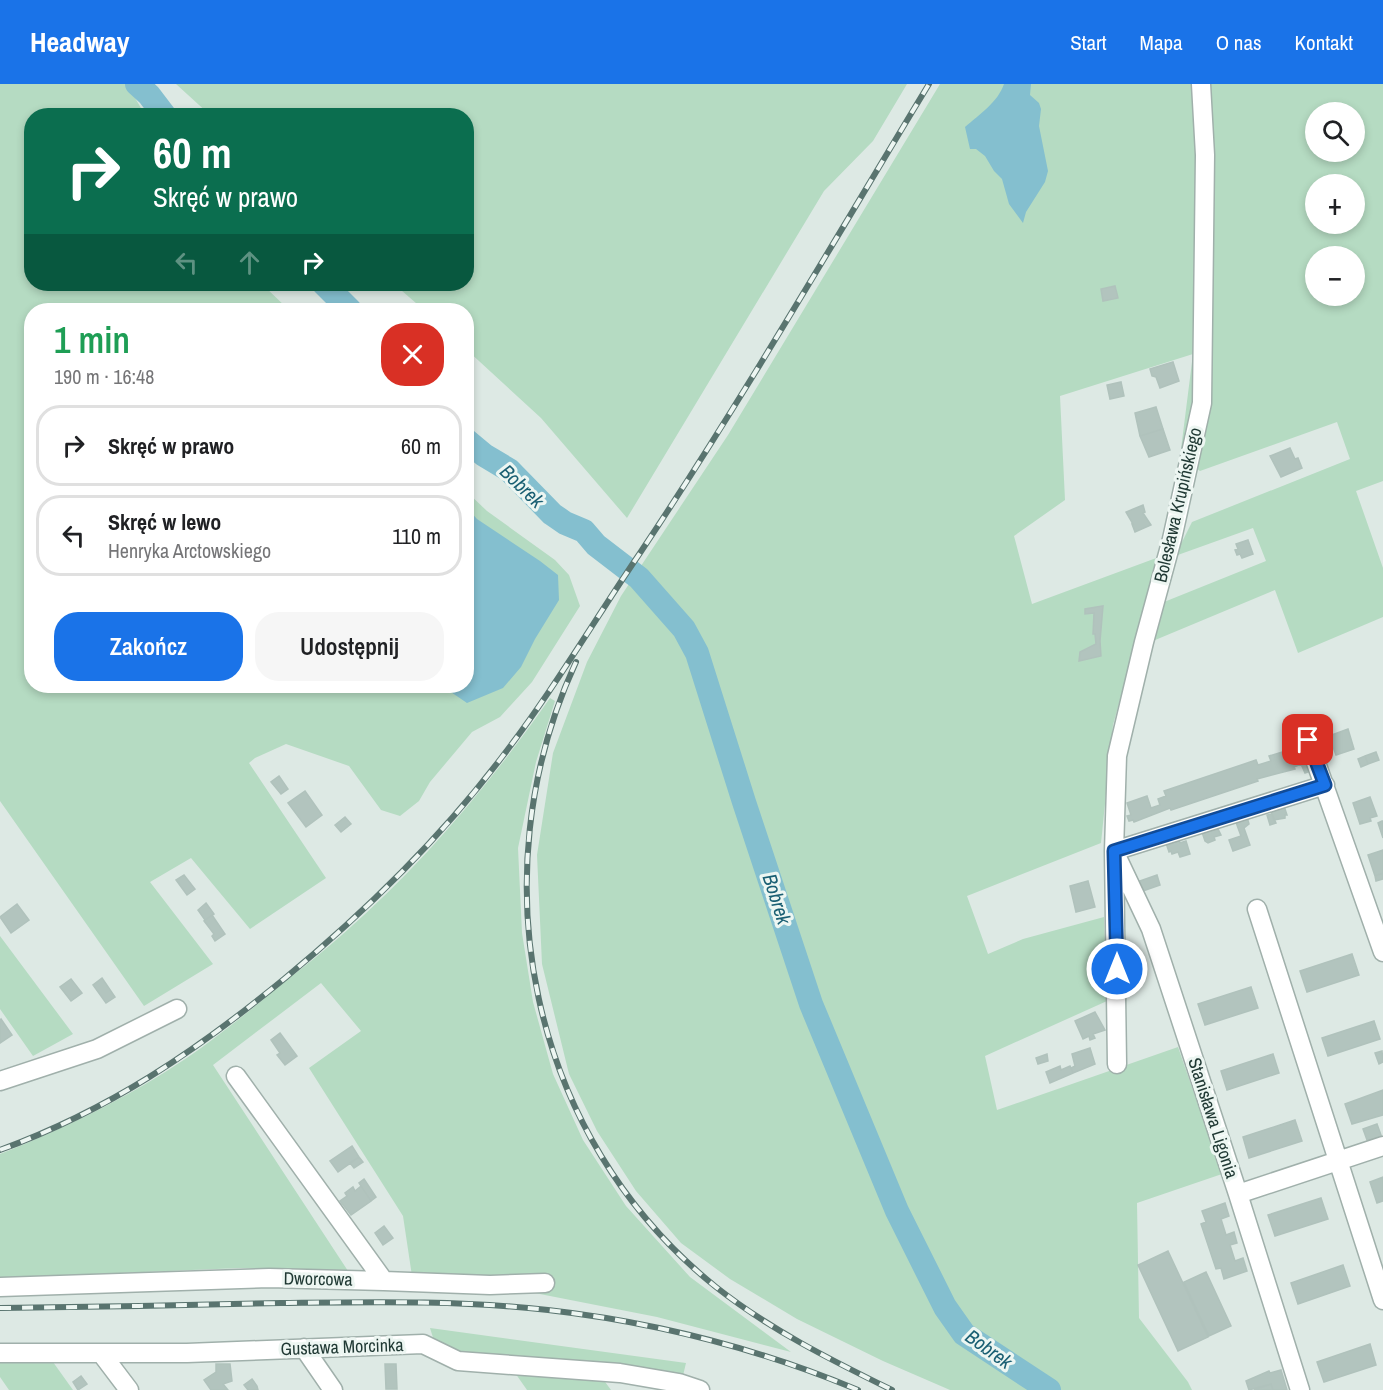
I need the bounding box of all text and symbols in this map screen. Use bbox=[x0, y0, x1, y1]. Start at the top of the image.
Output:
text: Headway bbox=[30, 23, 130, 61]
text: Start bbox=[1070, 28, 1107, 57]
text: Mapa bbox=[1140, 28, 1183, 57]
text: O nas bbox=[1216, 28, 1262, 57]
text: Kontakt bbox=[1295, 28, 1353, 57]
map controls bbox=[1305, 102, 1365, 306]
button: search bbox=[1305, 102, 1365, 162]
text: 60 m bbox=[153, 125, 232, 181]
icon: right bbox=[54, 132, 132, 210]
button: + bbox=[1305, 174, 1365, 234]
text: Skręć w prawo bbox=[153, 179, 298, 215]
icon: left bbox=[170, 246, 203, 279]
icon: ahead bbox=[233, 246, 266, 279]
icon: right bbox=[296, 246, 329, 279]
button: − bbox=[1305, 246, 1365, 306]
text: 1 min bbox=[54, 316, 130, 364]
button: close bbox=[381, 323, 444, 386]
text: 190 m · 16:48 bbox=[54, 363, 154, 390]
street label: Bolesława Krupińskiego bbox=[1148, 425, 1208, 585]
icon: right bbox=[57, 429, 90, 462]
text: Skręć w prawo bbox=[108, 431, 234, 461]
text: 60 m bbox=[401, 431, 441, 461]
water label: Bobrek bbox=[494, 458, 551, 514]
text: Skręć w lewo bbox=[108, 507, 221, 537]
icon: left bbox=[57, 519, 90, 552]
text: 110 m bbox=[392, 521, 441, 551]
text: Henryka Arctowskiego bbox=[108, 537, 271, 564]
button: Zakończ bbox=[54, 612, 243, 681]
button: Udostępnij bbox=[255, 612, 444, 681]
pin bbox=[1282, 714, 1333, 765]
icon: arrive bbox=[1291, 723, 1324, 756]
water label: Bobrek bbox=[757, 870, 799, 928]
position arrow bbox=[1085, 937, 1149, 1001]
street label: Stanisława Ligonia bbox=[1182, 1054, 1245, 1181]
street label: Dworcowa bbox=[283, 1265, 353, 1292]
water label: Bobrek bbox=[960, 1322, 1019, 1375]
street label: Gustawa Morcinka bbox=[280, 1332, 404, 1361]

